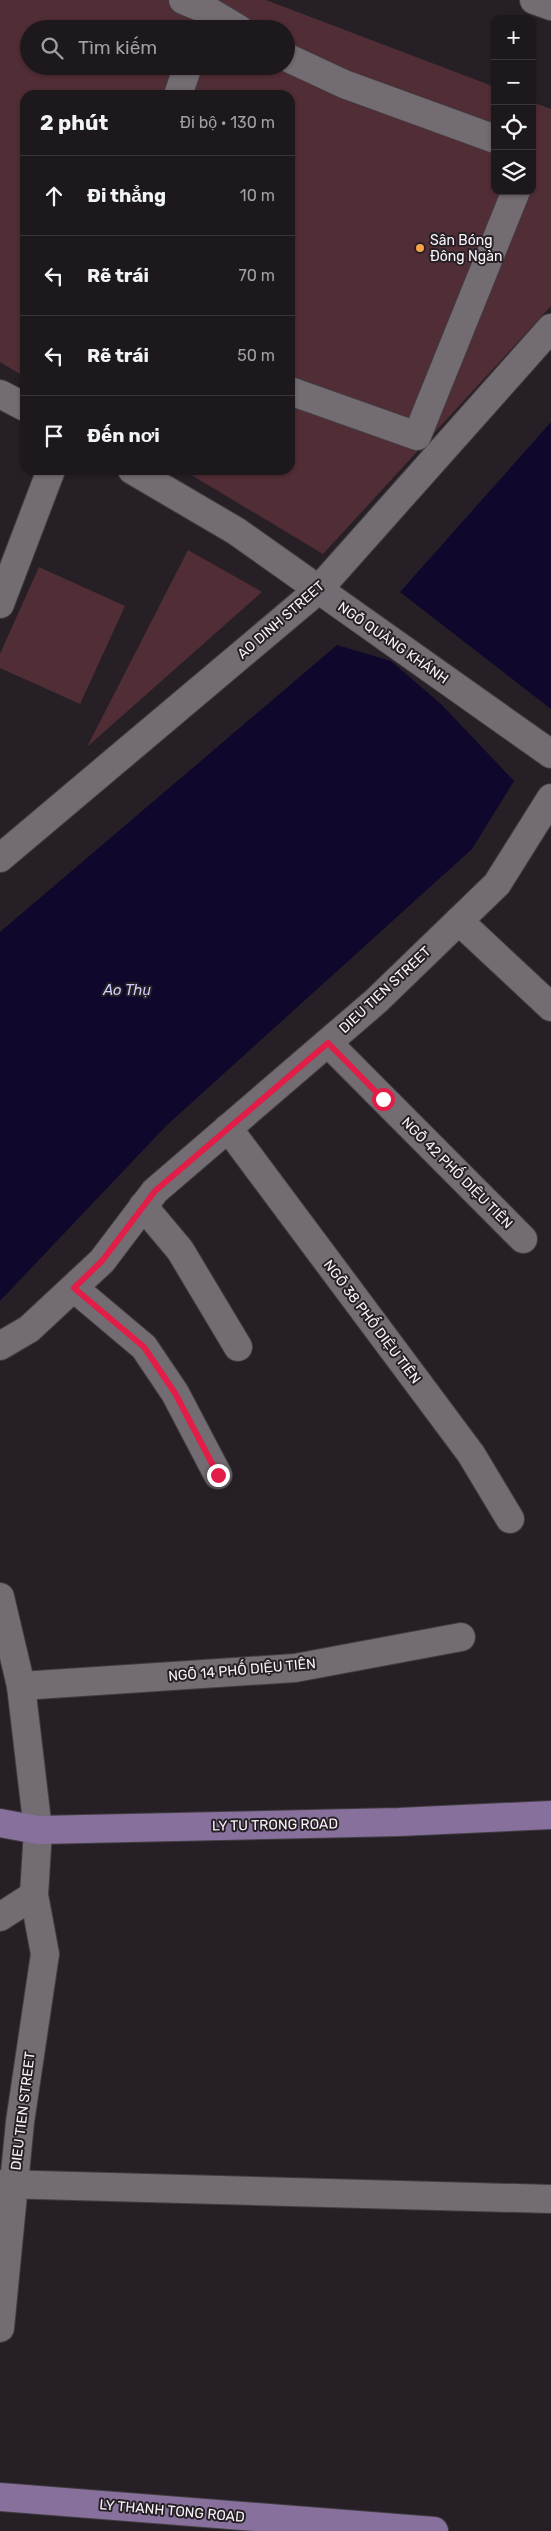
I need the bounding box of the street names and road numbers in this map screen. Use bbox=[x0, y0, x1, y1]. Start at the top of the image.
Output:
street label: AO DINH STREET bbox=[234, 578, 328, 662]
street label: NGÕ QUẢNG KHÁNH bbox=[334, 598, 452, 688]
street label: DIEU TIEN STREET bbox=[336, 943, 434, 1037]
street label: NGÕ 42 PHỐ DIỆU TIÊN bbox=[398, 1112, 518, 1232]
street label: NGÕ 38 PHỐ DIỆU TIÊN bbox=[320, 1255, 426, 1387]
street label: NGÕ 14 PHỐ DIỆU TIÊN bbox=[167, 1652, 316, 1685]
street label: LY TU TRONG ROAD bbox=[212, 1815, 338, 1835]
street label: DIEU TIEN STREET bbox=[7, 2051, 39, 2171]
street label: LY THANH TONG ROAD bbox=[99, 2496, 245, 2526]

